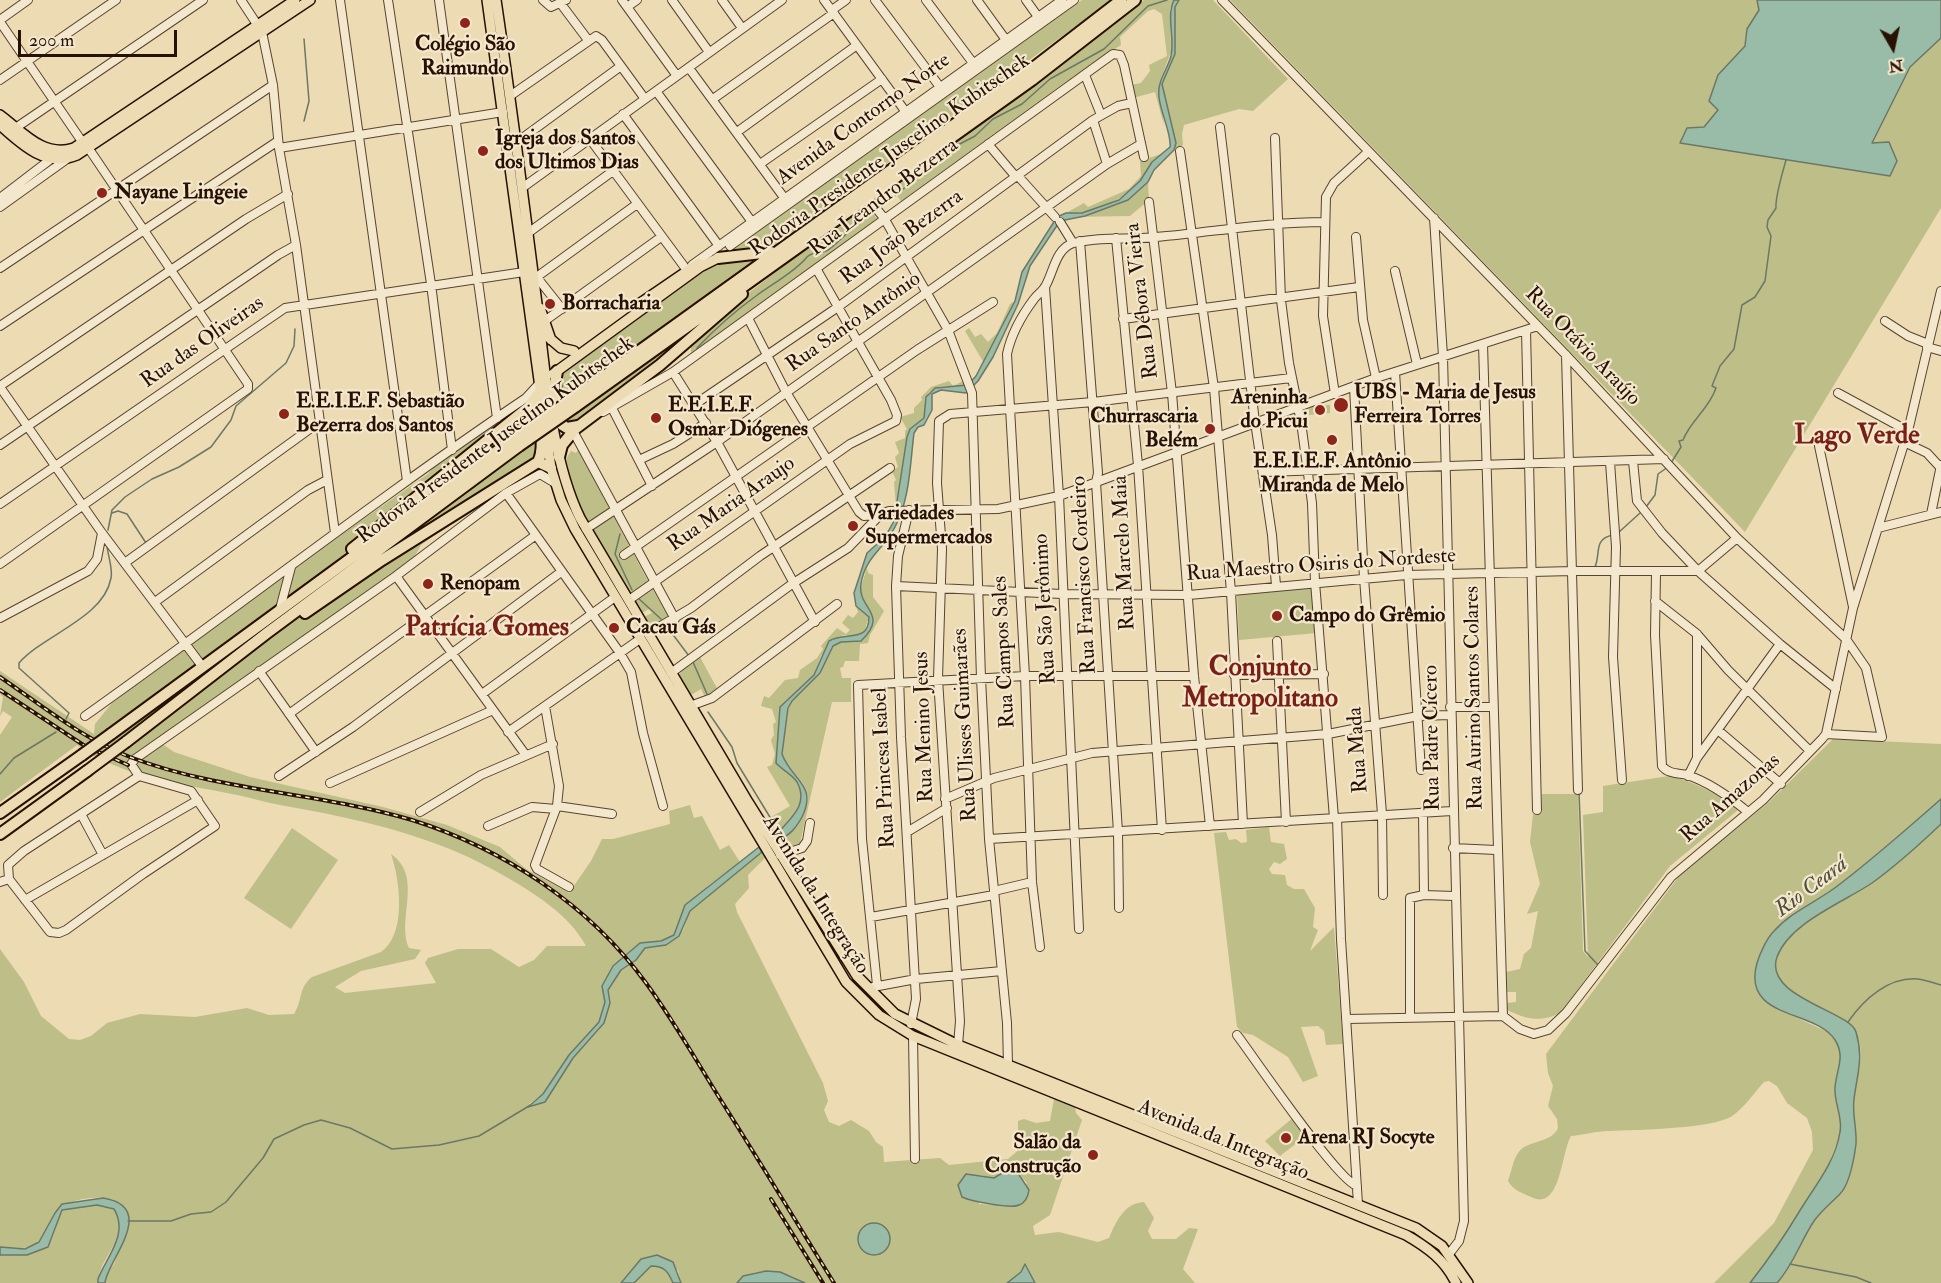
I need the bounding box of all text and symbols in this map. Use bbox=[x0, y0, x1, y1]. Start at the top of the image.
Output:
marker: Colégio São Raimundo bbox=[458, 16, 472, 30]
scale bar bbox=[21, 18, 180, 56]
north arrow bbox=[1863, 18, 1923, 78]
text: 200 m bbox=[29, 29, 74, 52]
place label: Colégio São Raimundo bbox=[415, 32, 515, 82]
street label: Rodovia Presidente Juscelino Kubitschek bbox=[745, 49, 1035, 263]
street label: Avenida Contorno Norte bbox=[772, 49, 956, 191]
text: N bbox=[1887, 55, 1904, 77]
place label: Igreja dos Santos dos Ultimos Dias bbox=[495, 126, 639, 176]
street label: Rua Leandro Bezerra bbox=[804, 134, 964, 262]
marker: Igreja dos Santos dos Ultimos Dias bbox=[476, 144, 490, 158]
place label: Nayane Lingeie bbox=[114, 180, 248, 206]
street label: Rua João Bezerra bbox=[836, 185, 968, 291]
marker: Nayane Lingeie bbox=[95, 186, 109, 200]
street label: Rua Débora Vieira bbox=[1121, 222, 1165, 380]
street label: Rua Santo Antônio bbox=[782, 267, 926, 379]
street label: Rua Otávio Araújo bbox=[1519, 282, 1645, 412]
street label: Rua das Oliveiras bbox=[137, 291, 269, 395]
place label: Borracharia bbox=[562, 291, 660, 317]
marker: Borracharia bbox=[543, 297, 557, 311]
street label: Rodovia Presidente Juscelino Kubitschek bbox=[352, 332, 640, 550]
place label: UBS - Maria de Jesus Ferreira Torres bbox=[1354, 380, 1536, 430]
place label: Areninha do Picui bbox=[1231, 385, 1308, 435]
place label: E.E.I.E.F. Sebastião Bezerra dos Santos bbox=[296, 389, 464, 439]
place label: E.E.I.E.F. Osmar Diógenes bbox=[668, 393, 808, 443]
marker: UBS - Maria de Jesus Ferreira Torres bbox=[1332, 396, 1350, 414]
marker: Areninha do Picui bbox=[1313, 403, 1327, 417]
place label: Churrascaria Belém bbox=[1090, 404, 1198, 454]
marker: E.E.I.E.F. Sebastião Bezerra dos Santos bbox=[277, 407, 291, 421]
marker: E.E.I.E.F. Osmar Diógenes bbox=[649, 411, 663, 425]
district label: Lago Verde bbox=[1794, 421, 1920, 453]
marker: Churrascaria Belém bbox=[1203, 422, 1217, 436]
marker: E.E.I.E.F. Antônio Miranda de Melo bbox=[1325, 433, 1339, 447]
place label: E.E.I.E.F. Antônio Miranda de Melo bbox=[1253, 449, 1411, 499]
street label: Rua Maria Araujo bbox=[663, 452, 801, 558]
street label: Rua Francisco Cordeiro bbox=[1067, 475, 1103, 675]
street label: Rua Marcelo Maia bbox=[1108, 475, 1142, 631]
place label: Variedades Supermercados bbox=[865, 501, 992, 551]
marker: Variedades Supermercados bbox=[846, 519, 860, 533]
street label: Rua São Jerônimo bbox=[1029, 533, 1063, 685]
street label: Rua Maestro Osiris do Nordeste bbox=[1185, 544, 1457, 588]
place label: Renopam bbox=[440, 571, 520, 597]
street label: Rua Campos Sales bbox=[988, 575, 1022, 729]
marker: Renopam bbox=[421, 577, 435, 591]
street label: Rua Aurino Santos Colares bbox=[1460, 586, 1490, 810]
place label: Campo do Grêmio bbox=[1289, 603, 1445, 629]
marker: Campo do Grêmio bbox=[1270, 609, 1284, 623]
district label: Patrícia Gomes bbox=[405, 613, 569, 645]
place label: Cacau Gás bbox=[626, 615, 716, 641]
marker: Cacau Gás bbox=[607, 621, 621, 635]
street label: Rua Ulisses Guimarães bbox=[948, 628, 984, 822]
street label: Rua Menino Jesus bbox=[910, 651, 940, 803]
district label: Conjunto Metropolitano bbox=[1182, 653, 1338, 716]
street label: Rua Padre Cícero bbox=[1419, 665, 1447, 811]
street label: Rua Princesa Isabel bbox=[868, 687, 902, 849]
street label: Rua Mada bbox=[1343, 706, 1375, 794]
street label: Rua Amazonas bbox=[1676, 749, 1786, 849]
street label: Avenida da Integração bbox=[756, 811, 874, 979]
water label: Rio Ceará bbox=[1770, 852, 1854, 924]
street label: Avenida da Integração bbox=[1134, 1095, 1312, 1187]
place label: Arena RJ Socyte bbox=[1298, 1125, 1435, 1151]
place label: Salão da Construção bbox=[985, 1130, 1081, 1180]
marker: Arena RJ Socyte bbox=[1279, 1131, 1293, 1145]
marker: Salão da Construção bbox=[1086, 1148, 1100, 1162]

